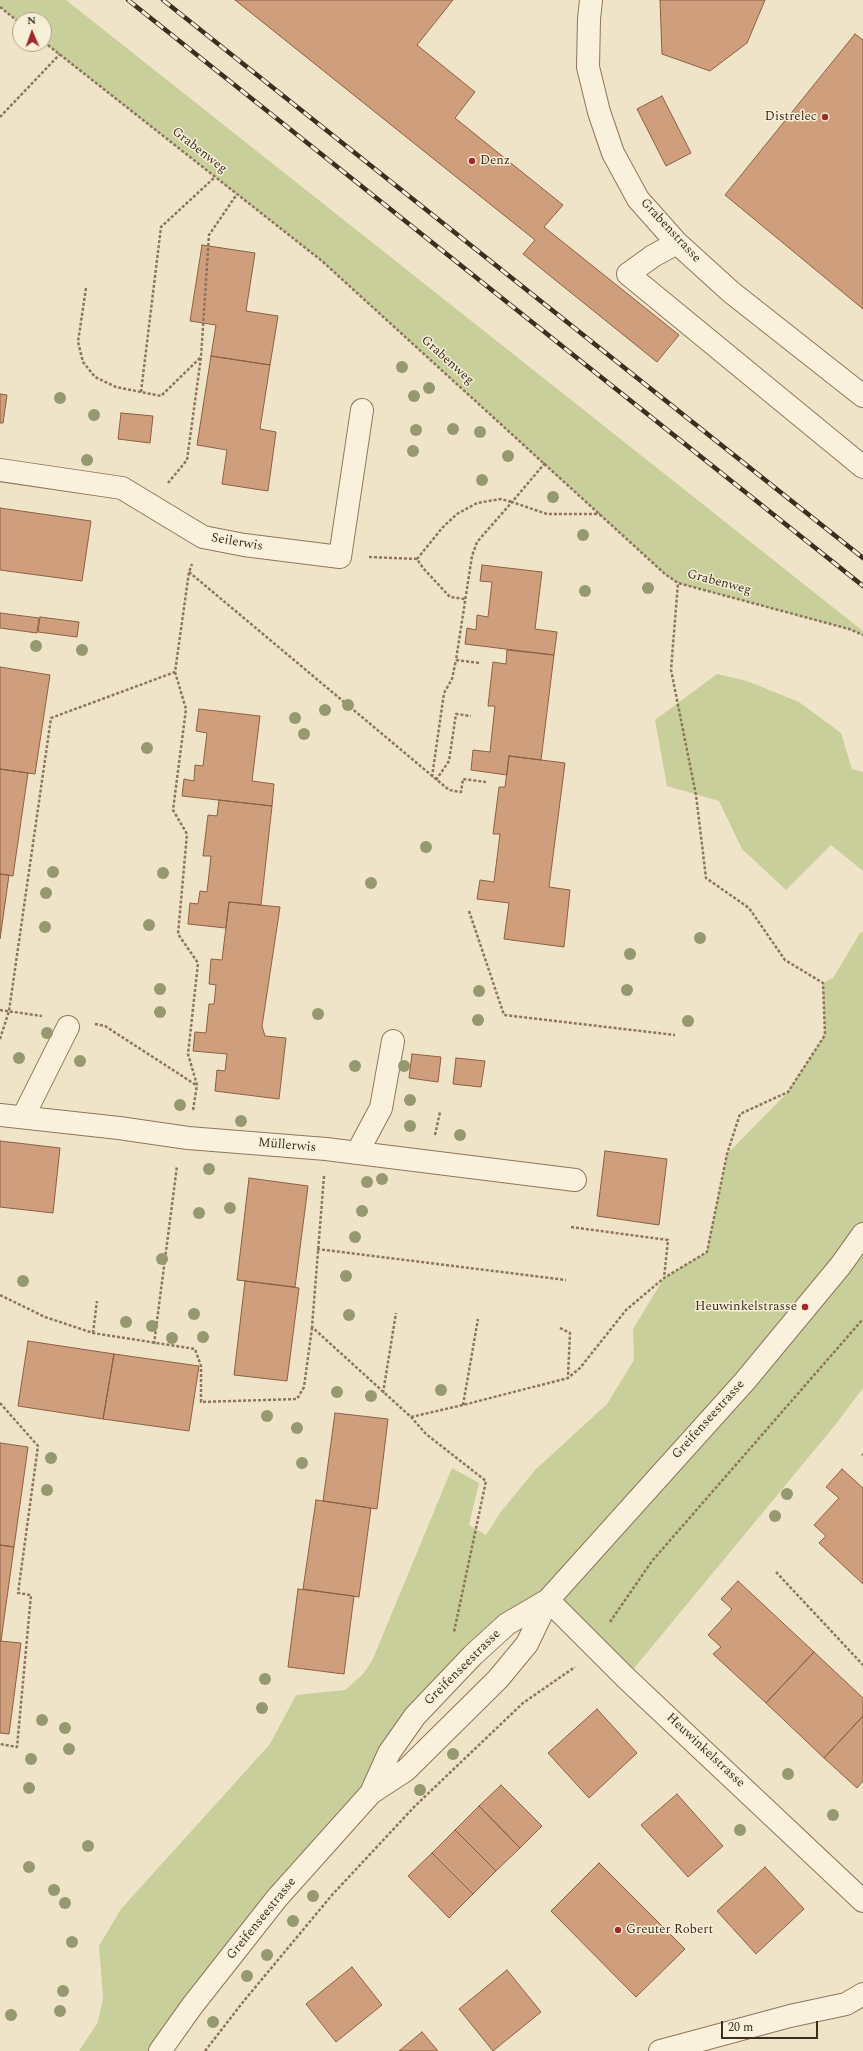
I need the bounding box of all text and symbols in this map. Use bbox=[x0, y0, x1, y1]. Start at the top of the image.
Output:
north arrow bbox=[12, 12, 52, 52]
text: N bbox=[27, 12, 36, 29]
place label: Distrelec bbox=[765, 109, 817, 125]
marker: Distrelec bbox=[820, 112, 830, 122]
street label: Grabenweg bbox=[168, 125, 230, 177]
place label: Denz bbox=[480, 153, 510, 169]
marker: Denz bbox=[467, 156, 477, 166]
street label: Grabenstrasse bbox=[636, 196, 704, 266]
street label: Grabenweg bbox=[417, 333, 477, 389]
street label: Seilerwis bbox=[210, 531, 264, 555]
street label: Grabenweg bbox=[685, 567, 753, 599]
street label: Müllerwis bbox=[257, 1136, 317, 1156]
place label: Heuwinkelstrasse bbox=[695, 1299, 797, 1315]
marker: Heuwinkelstrasse bbox=[800, 1302, 810, 1312]
street label: Greifenseestrasse bbox=[669, 1377, 749, 1463]
street label: Greifenseestrasse bbox=[422, 1627, 504, 1709]
street label: Heuwinkelstrasse bbox=[662, 1711, 748, 1791]
street label: Greifenseestrasse bbox=[224, 1875, 300, 1963]
place label: Greuter Robert bbox=[626, 1922, 713, 1938]
marker: Greuter Robert bbox=[613, 1925, 623, 1935]
scale bar bbox=[723, 2013, 820, 2039]
text: 20 m bbox=[728, 2018, 753, 2037]

